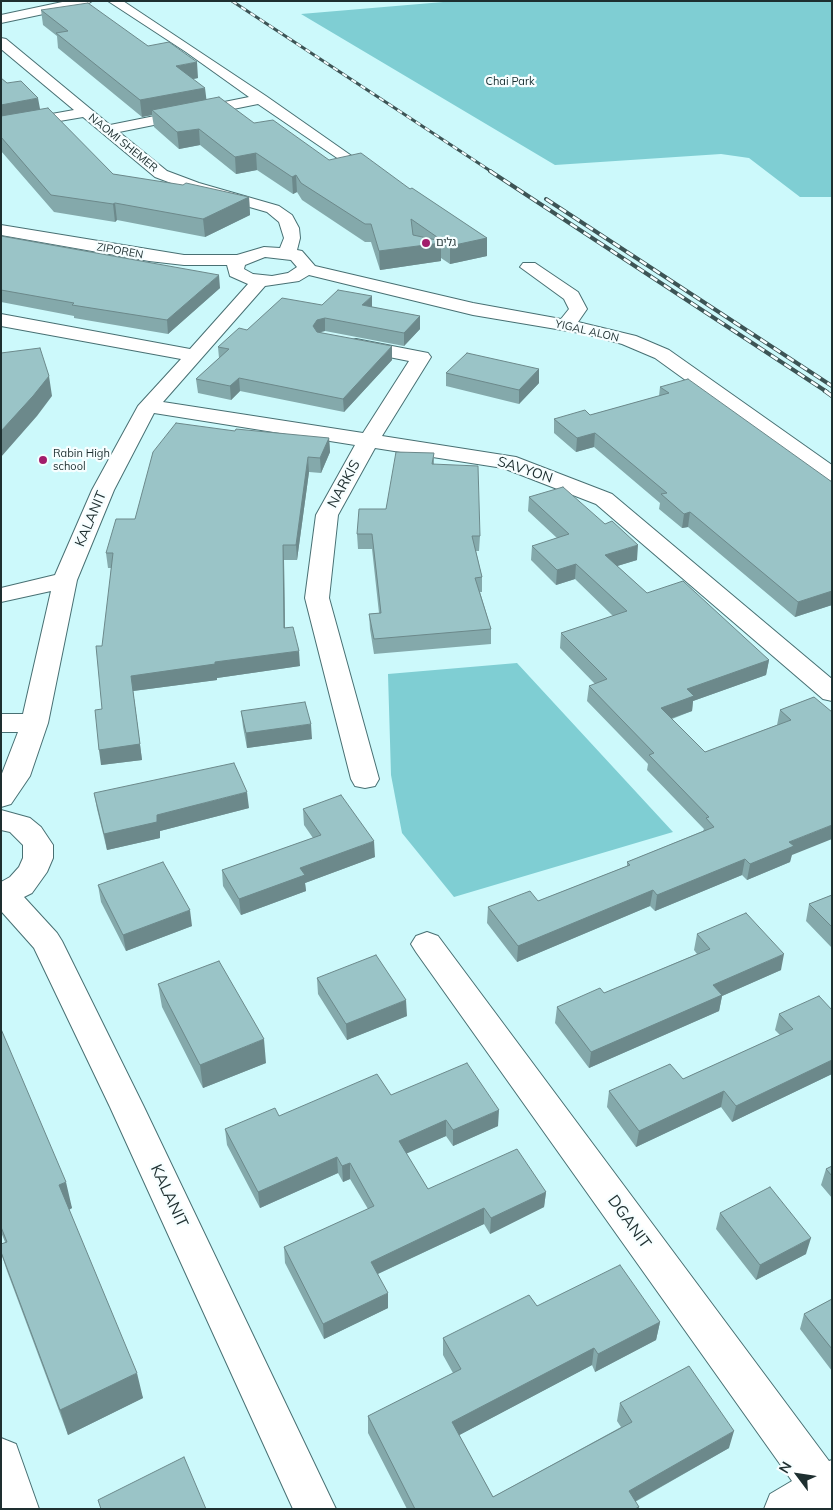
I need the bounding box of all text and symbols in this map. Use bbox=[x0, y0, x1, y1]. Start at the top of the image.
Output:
park label: Chai Park bbox=[485, 75, 535, 89]
street label: NAOMI SHEMER bbox=[86, 111, 160, 175]
place label: גלים bbox=[436, 236, 456, 250]
marker: גלים bbox=[420, 237, 432, 249]
street label: ZIPOREN bbox=[96, 240, 144, 262]
street label: YIGAL ALON bbox=[554, 317, 620, 345]
place label: Rabin High school bbox=[53, 447, 110, 473]
street label: SAVYON bbox=[495, 453, 555, 487]
marker: Rabin High school bbox=[37, 454, 49, 466]
street label: NARKIS bbox=[324, 457, 364, 511]
street label: KALANIT bbox=[72, 489, 110, 549]
street label: KALANIT bbox=[146, 1161, 192, 1231]
street label: DGANIT bbox=[603, 1192, 655, 1252]
north arrow bbox=[773, 1450, 823, 1500]
text: N bbox=[775, 1458, 796, 1476]

